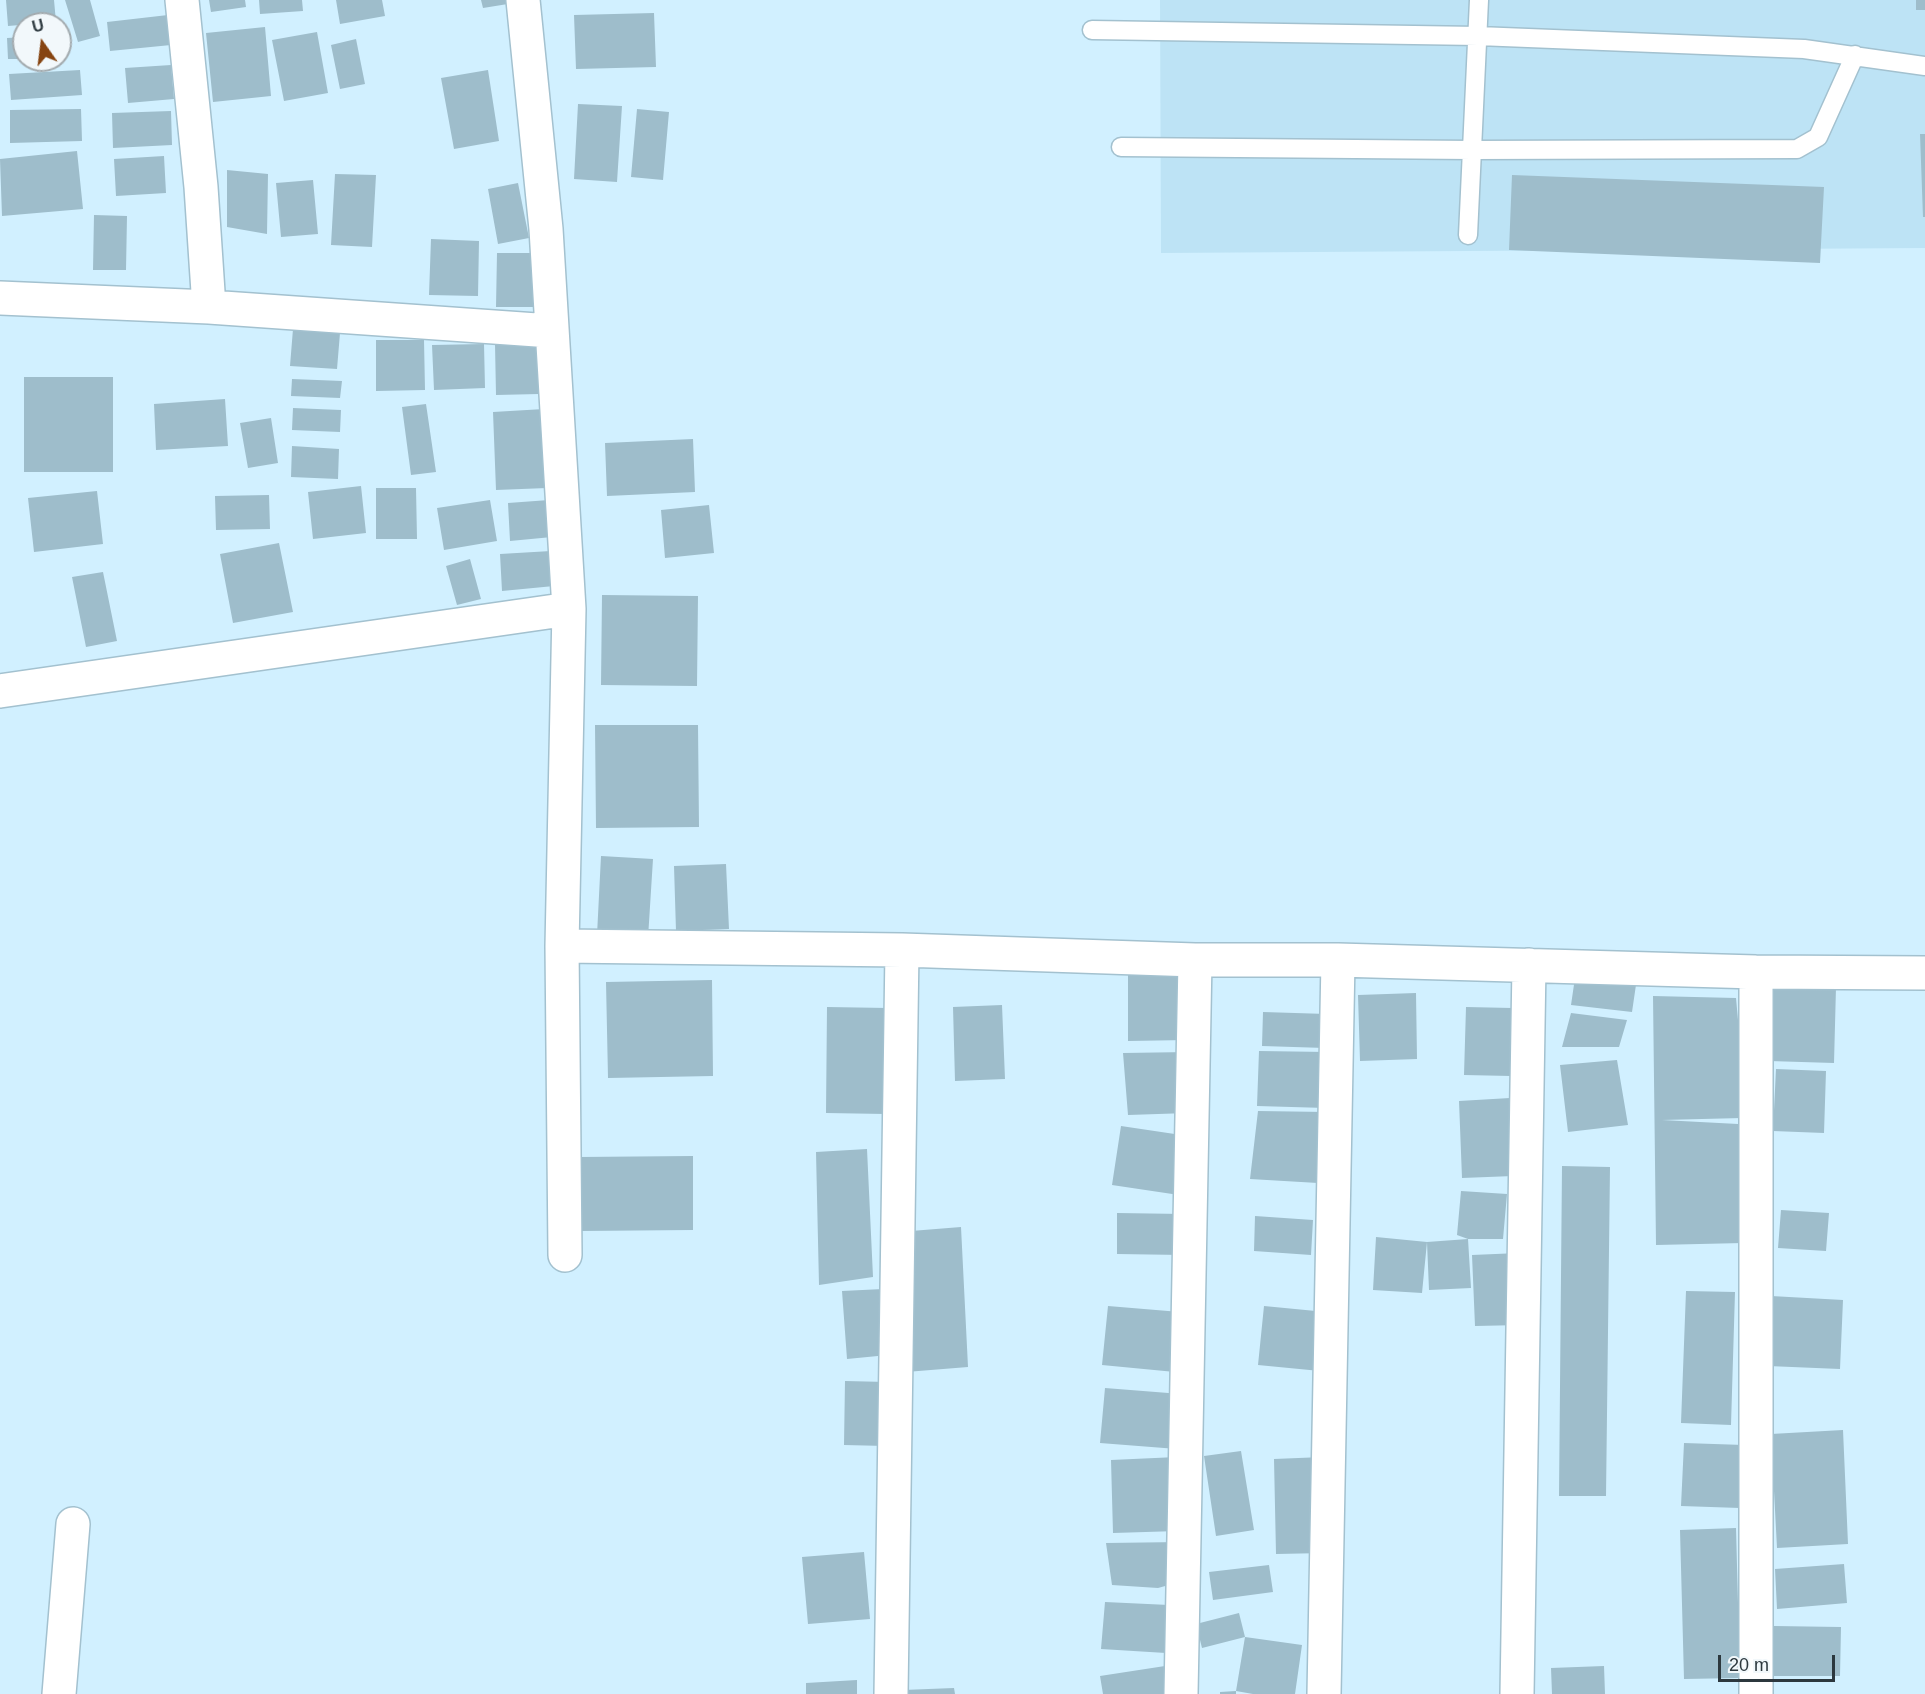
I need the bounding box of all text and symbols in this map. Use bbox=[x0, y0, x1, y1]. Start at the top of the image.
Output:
north arrow bbox=[12, 12, 72, 72]
text: U bbox=[30, 16, 46, 36]
scale bar bbox=[1721, 1643, 1838, 1681]
text: 20 m bbox=[1729, 1655, 1769, 1675]

